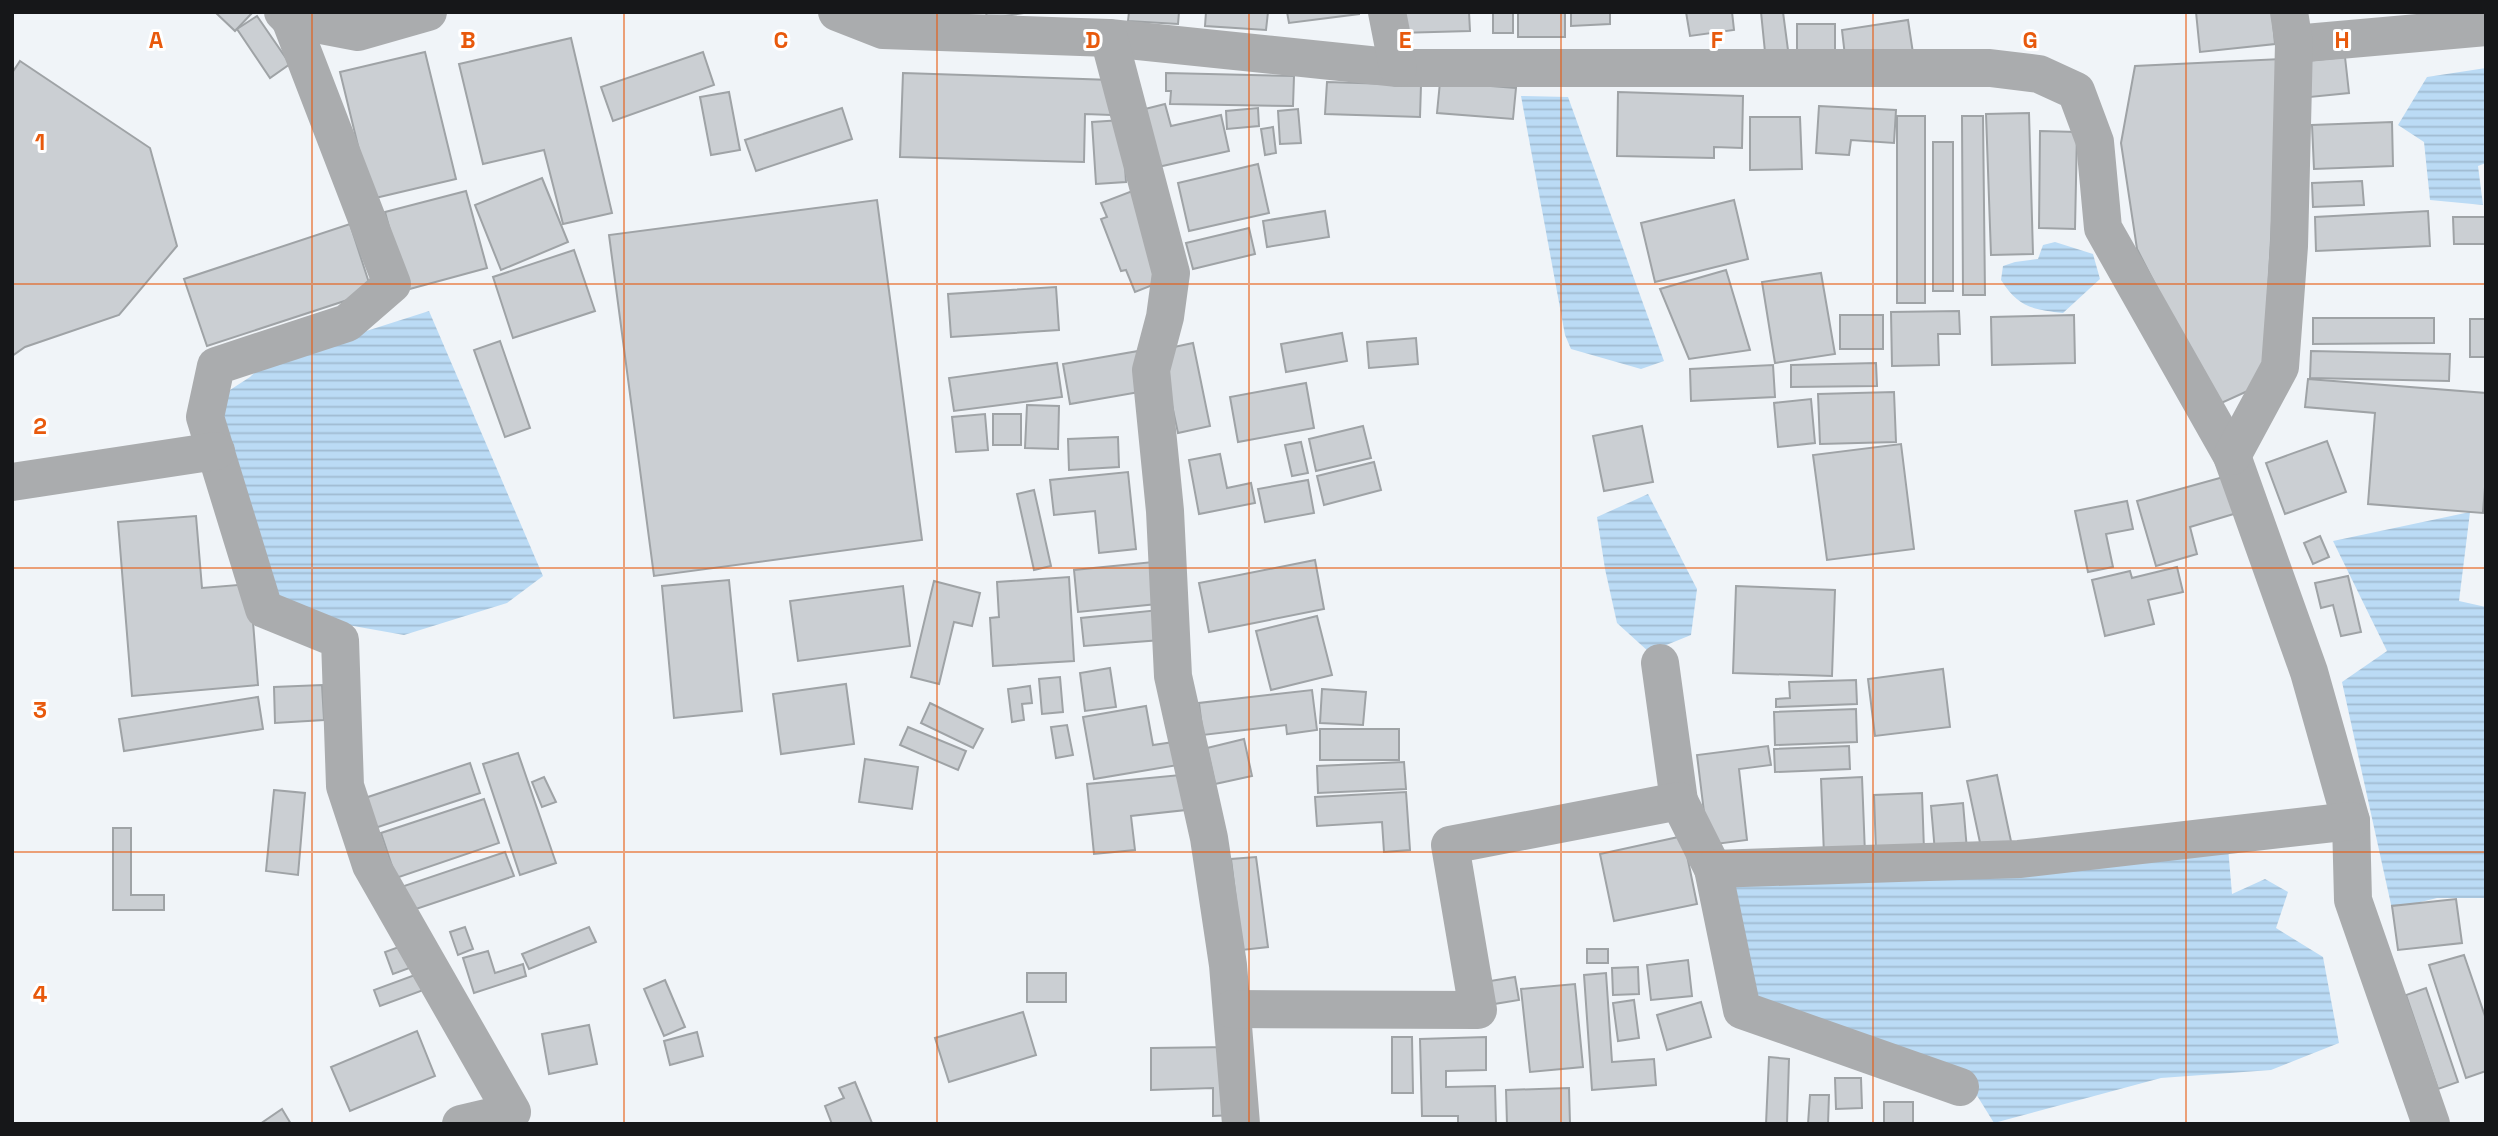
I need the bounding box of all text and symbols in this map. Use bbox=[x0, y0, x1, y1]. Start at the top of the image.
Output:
text: A bbox=[149, 25, 164, 55]
text: B bbox=[460, 25, 476, 55]
text: C bbox=[774, 25, 788, 55]
text: D bbox=[1085, 25, 1101, 55]
text: E bbox=[1399, 25, 1411, 55]
text: F bbox=[1711, 25, 1723, 55]
text: G bbox=[2022, 25, 2038, 55]
text: H bbox=[2334, 25, 2350, 55]
text: 1 bbox=[35, 127, 45, 157]
text: 2 bbox=[33, 411, 47, 441]
text: 3 bbox=[33, 695, 47, 725]
text: 4 bbox=[33, 979, 48, 1009]

